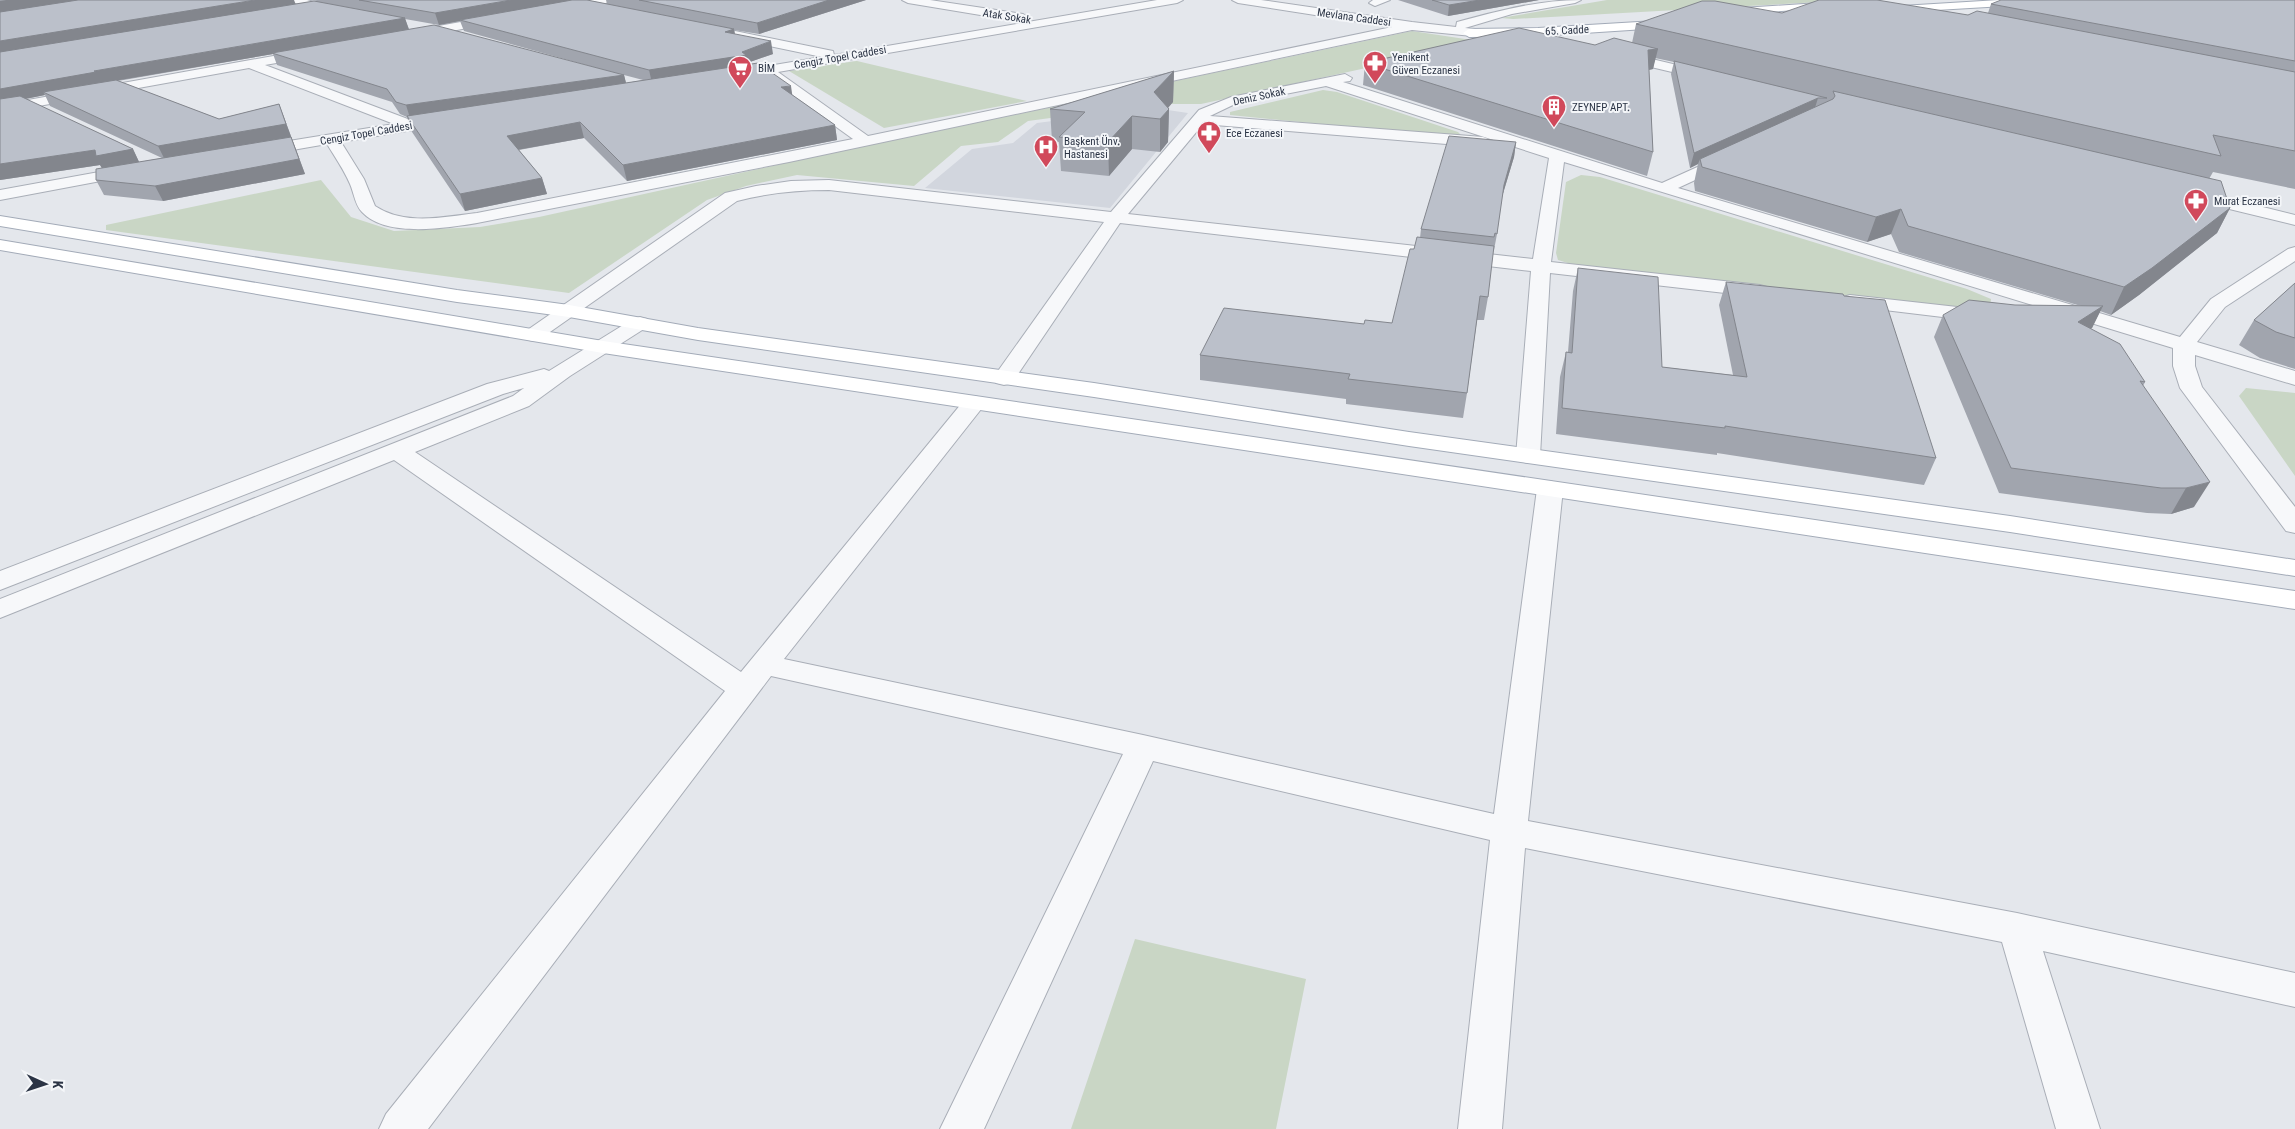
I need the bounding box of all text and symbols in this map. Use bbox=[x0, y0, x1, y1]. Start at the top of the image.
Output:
street label: Atak Sokak bbox=[982, 6, 1032, 27]
street label: Mevlana Caddesi bbox=[1316, 6, 1392, 29]
street label: 65. Cadde bbox=[1545, 23, 1589, 38]
street label: Cengiz Topel Caddesi bbox=[793, 43, 887, 72]
pharmacy icon: Yenikent Güven Eczanesi bbox=[1362, 50, 1388, 84]
place label: Yenikent Güven Eczanesi bbox=[1392, 51, 1460, 77]
supermarket icon: BİM bbox=[727, 55, 753, 89]
place label: BİM bbox=[758, 62, 775, 75]
street label: Deniz Sokak bbox=[1232, 85, 1286, 108]
building icon: ZEYNEP APT. bbox=[1541, 94, 1567, 128]
place label: ZEYNEP APT. bbox=[1572, 101, 1630, 114]
street label: Cengiz Topel Caddesi bbox=[319, 119, 413, 148]
pharmacy icon: Ece Eczanesi bbox=[1196, 120, 1222, 154]
place label: Ece Eczanesi bbox=[1226, 127, 1283, 140]
hospital icon: Başkent Ünv. Hastanesi bbox=[1033, 134, 1059, 168]
place label: Başkent Ünv. Hastanesi bbox=[1064, 135, 1120, 161]
pharmacy icon: Murat Eczanesi bbox=[2183, 188, 2209, 222]
place label: Murat Eczanesi bbox=[2214, 195, 2280, 208]
north arrow bbox=[20, 1059, 70, 1109]
text: K bbox=[50, 1080, 66, 1089]

